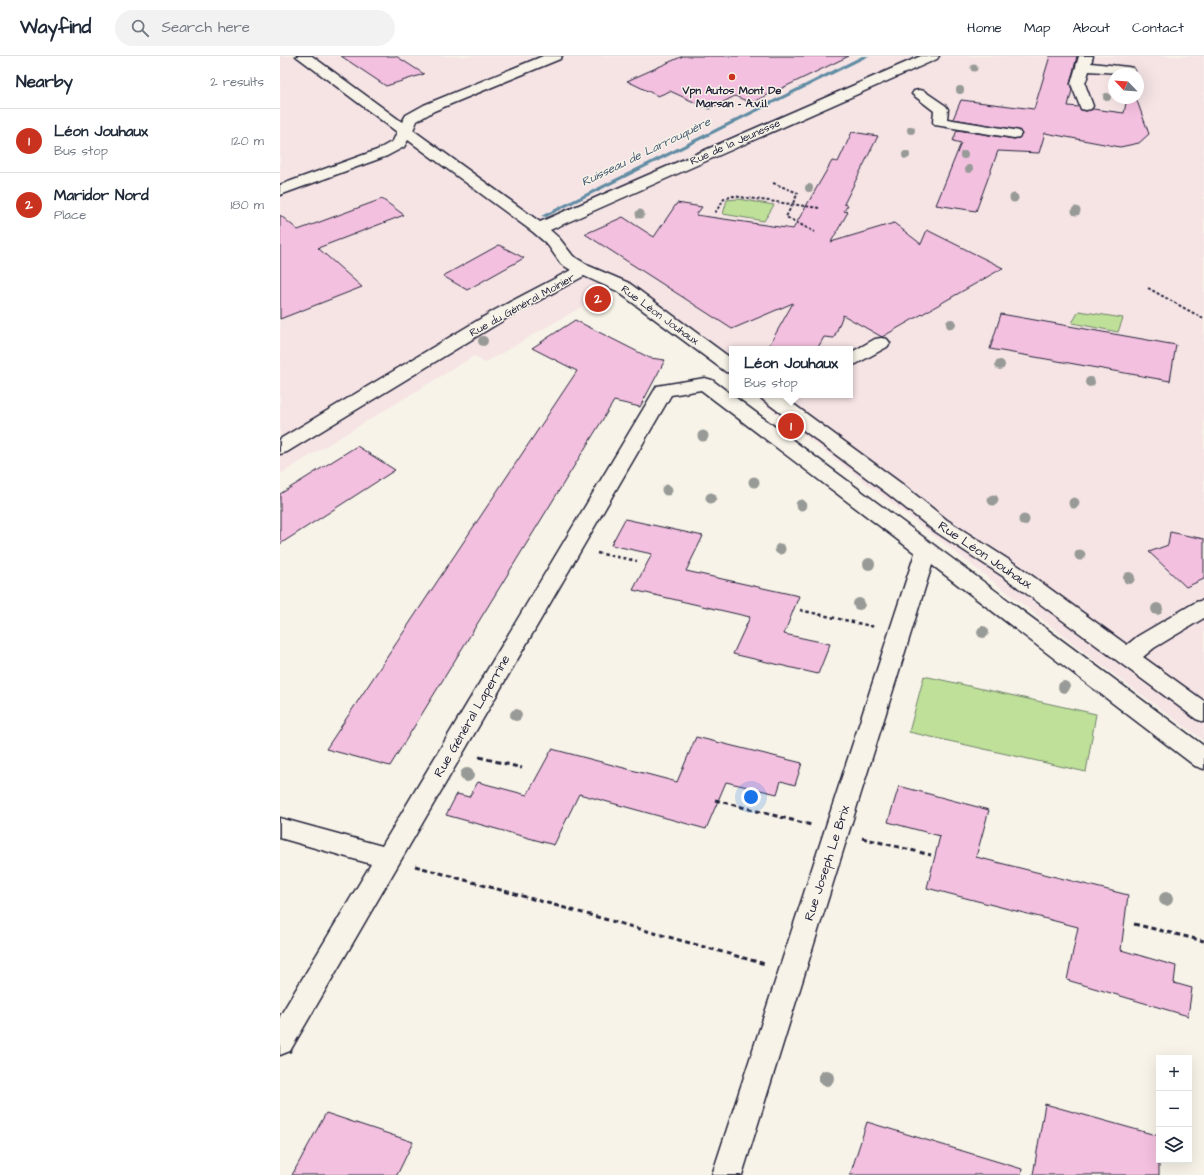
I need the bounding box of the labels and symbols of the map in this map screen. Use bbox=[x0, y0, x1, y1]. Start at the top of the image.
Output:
north arrow bbox=[1108, 68, 1144, 104]
marker: Vpn Autos Mont De Marsan - A.v.i.l. bbox=[727, 72, 737, 82]
place label: Vpn Autos Mont De Marsan - A.v.i.l. bbox=[682, 83, 781, 111]
water label: Ruisseau de Larrouquère bbox=[579, 113, 714, 191]
street label: Rue de la Jeunesse bbox=[687, 115, 783, 169]
street label: Rue du Général Moinier bbox=[467, 270, 577, 340]
street label: Rue Léon Jouhaux bbox=[618, 282, 703, 349]
pin: 2 bbox=[585, 284, 611, 314]
pin: 1 bbox=[778, 411, 804, 441]
street label: Rue Léon Jouhaux bbox=[934, 517, 1036, 594]
street label: Rue Général Laperrine bbox=[430, 652, 514, 780]
your location bbox=[741, 787, 761, 807]
street label: Rue Joseph Le Brix bbox=[800, 802, 854, 923]

